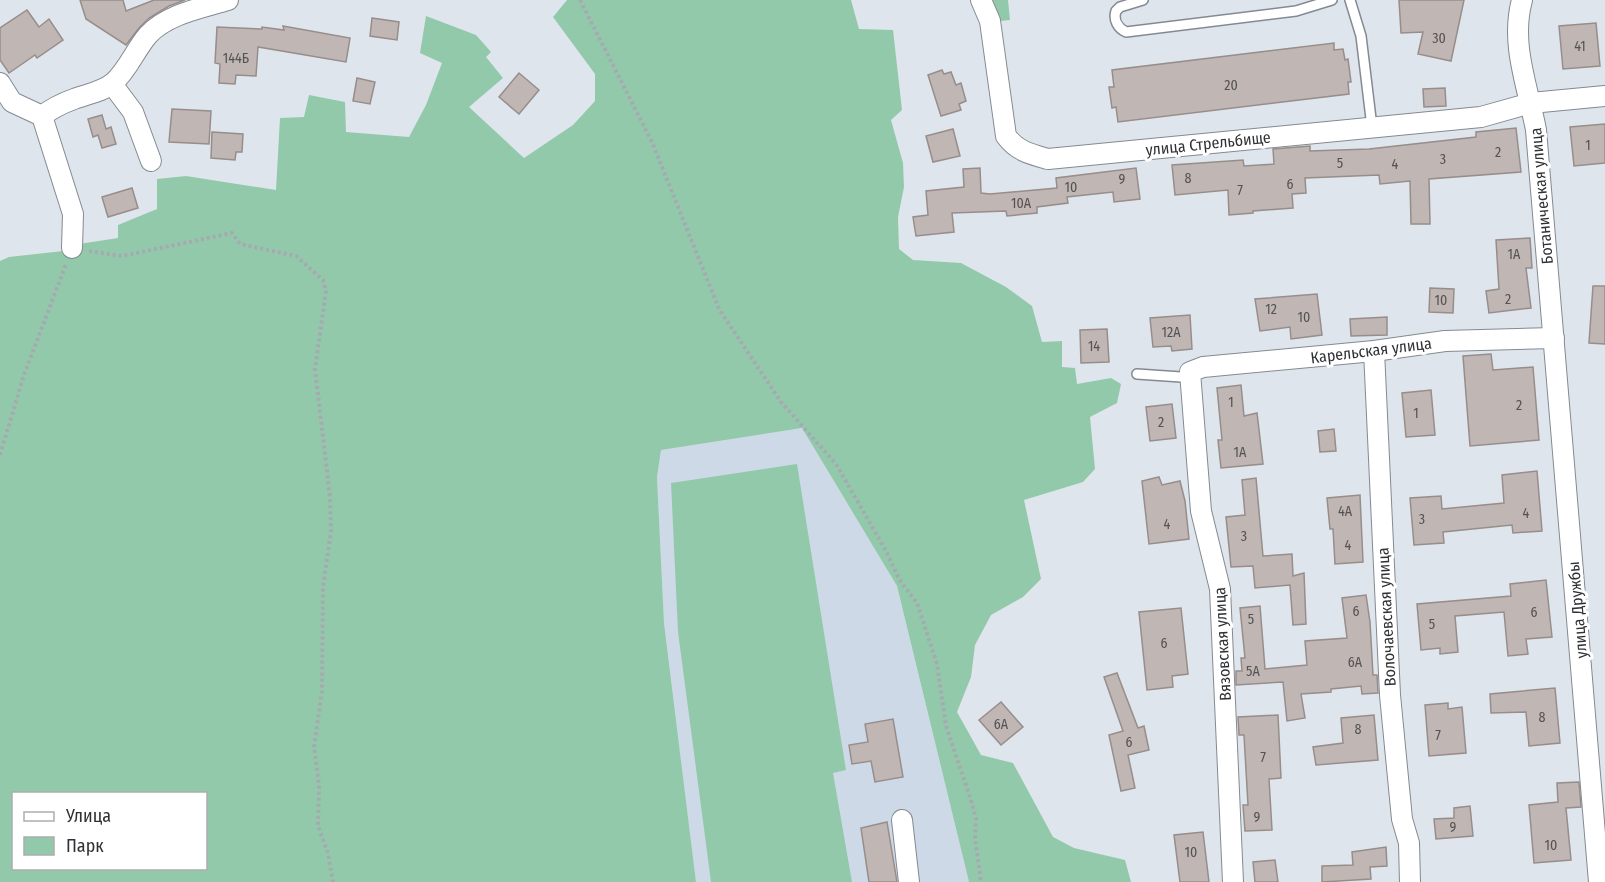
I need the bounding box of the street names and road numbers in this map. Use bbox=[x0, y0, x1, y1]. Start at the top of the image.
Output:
street label: улица Стрельбище bbox=[1145, 127, 1272, 160]
street label: Ботаническая улица bbox=[1526, 127, 1557, 265]
street label: Карельская улица bbox=[1309, 334, 1433, 367]
street label: Волочаевская улица bbox=[1373, 547, 1400, 687]
street label: улица Дружбы bbox=[1564, 561, 1591, 659]
street label: Вязовская улица bbox=[1210, 586, 1235, 701]

